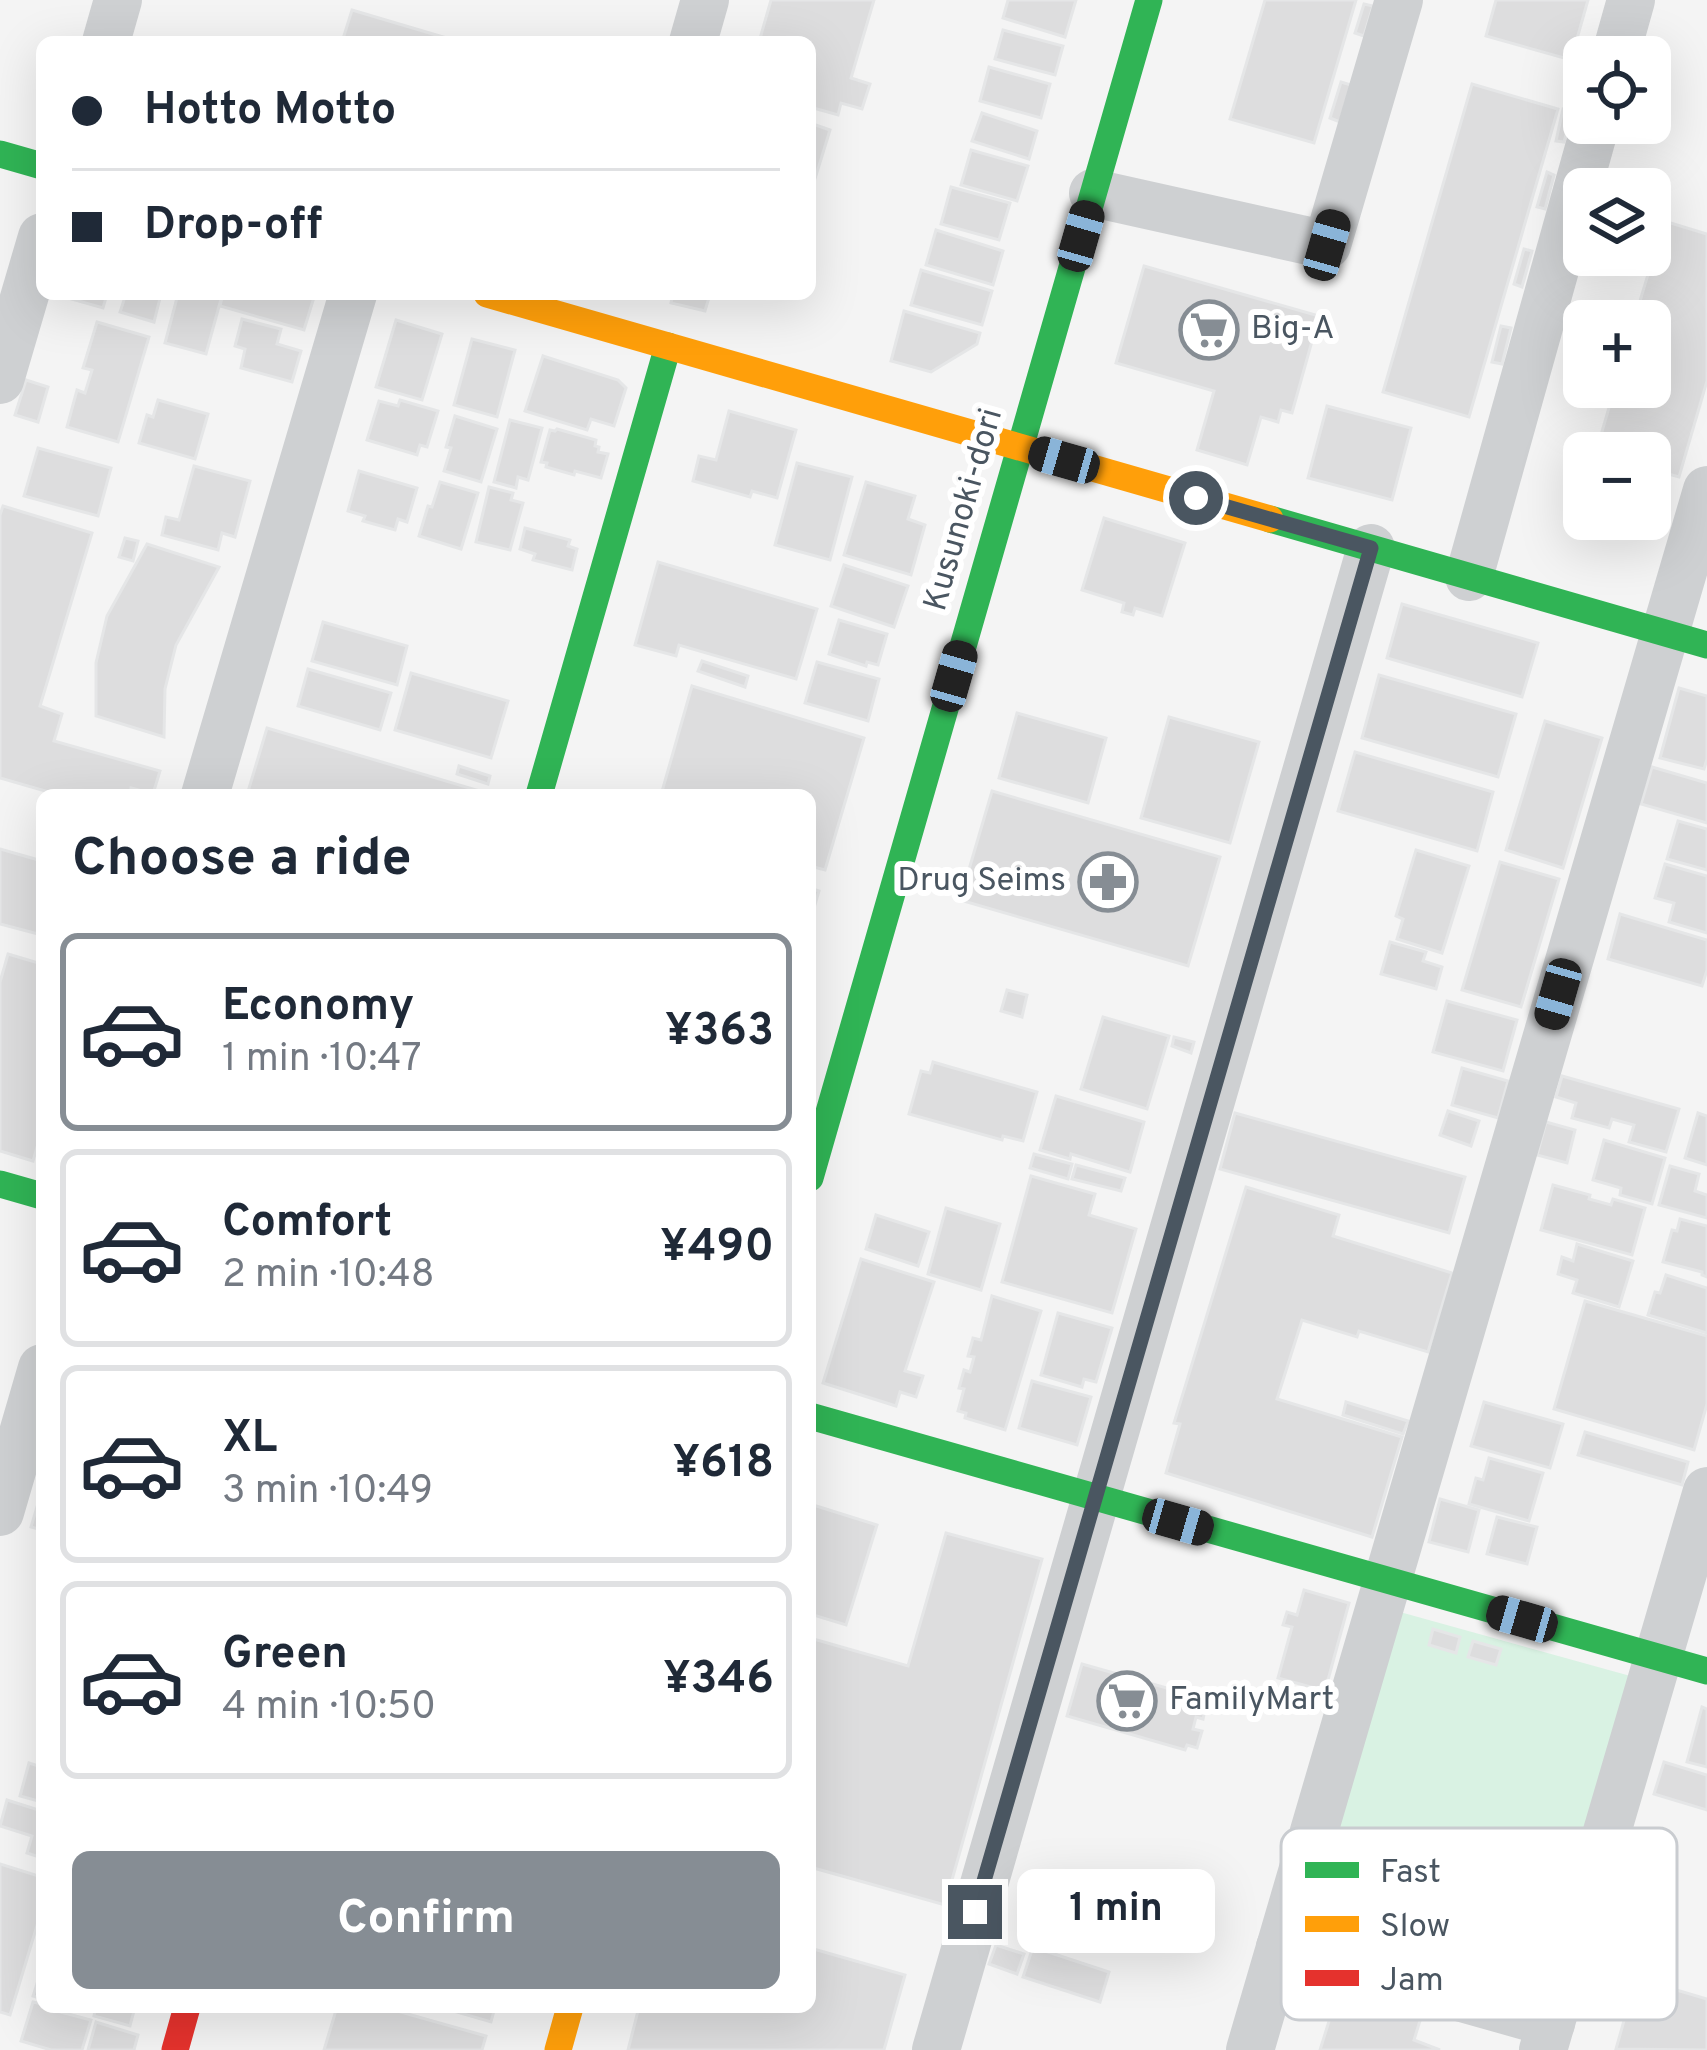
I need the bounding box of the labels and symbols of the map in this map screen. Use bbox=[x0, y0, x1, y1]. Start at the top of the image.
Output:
car bbox=[1054, 196, 1108, 276]
car bbox=[1300, 205, 1354, 285]
supermarket icon: Big-A bbox=[1178, 299, 1240, 361]
place label: Big-A bbox=[1251, 309, 1335, 351]
street label: Kusunoki-dori bbox=[916, 404, 1014, 616]
car bbox=[1024, 433, 1104, 487]
route start bbox=[1169, 471, 1223, 525]
car bbox=[927, 636, 981, 716]
pharmacy icon: Drug Seims bbox=[1077, 851, 1139, 913]
place label: Drug Seims bbox=[897, 861, 1066, 903]
car bbox=[1531, 954, 1585, 1034]
car bbox=[1138, 1495, 1218, 1549]
car bbox=[1482, 1592, 1562, 1646]
supermarket icon: FamilyMart bbox=[1096, 1670, 1158, 1732]
place label: FamilyMart bbox=[1169, 1680, 1334, 1722]
legend bbox=[1281, 1828, 1677, 2020]
text: Fast bbox=[1380, 1853, 1441, 1895]
callout: 1 min bbox=[1017, 1870, 1215, 1954]
route end bbox=[948, 1885, 1002, 1939]
text: Slow bbox=[1380, 1907, 1450, 1949]
text: Jam bbox=[1380, 1961, 1444, 2003]

